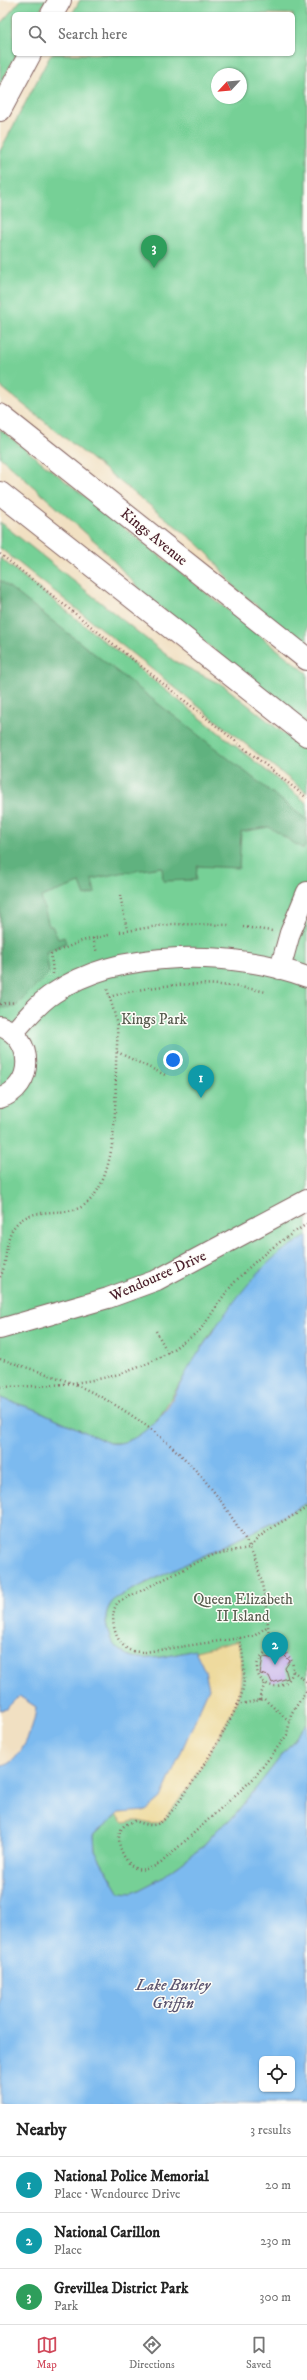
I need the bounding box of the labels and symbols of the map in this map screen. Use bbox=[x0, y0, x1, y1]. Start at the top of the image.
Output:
north arrow bbox=[211, 68, 247, 104]
pin: 3 bbox=[141, 235, 167, 268]
street label: Kings Avenue bbox=[117, 504, 191, 570]
park label: Kings Park bbox=[121, 1010, 187, 1029]
your location bbox=[163, 1050, 183, 1070]
pin: 1 bbox=[188, 1065, 214, 1098]
street label: Wendouree Drive bbox=[106, 1246, 209, 1306]
park label: Queen Elizabeth II Island bbox=[193, 1590, 293, 1626]
pin: 2 bbox=[262, 1632, 288, 1665]
water label: Lake Burley Griffin bbox=[135, 1975, 212, 2013]

